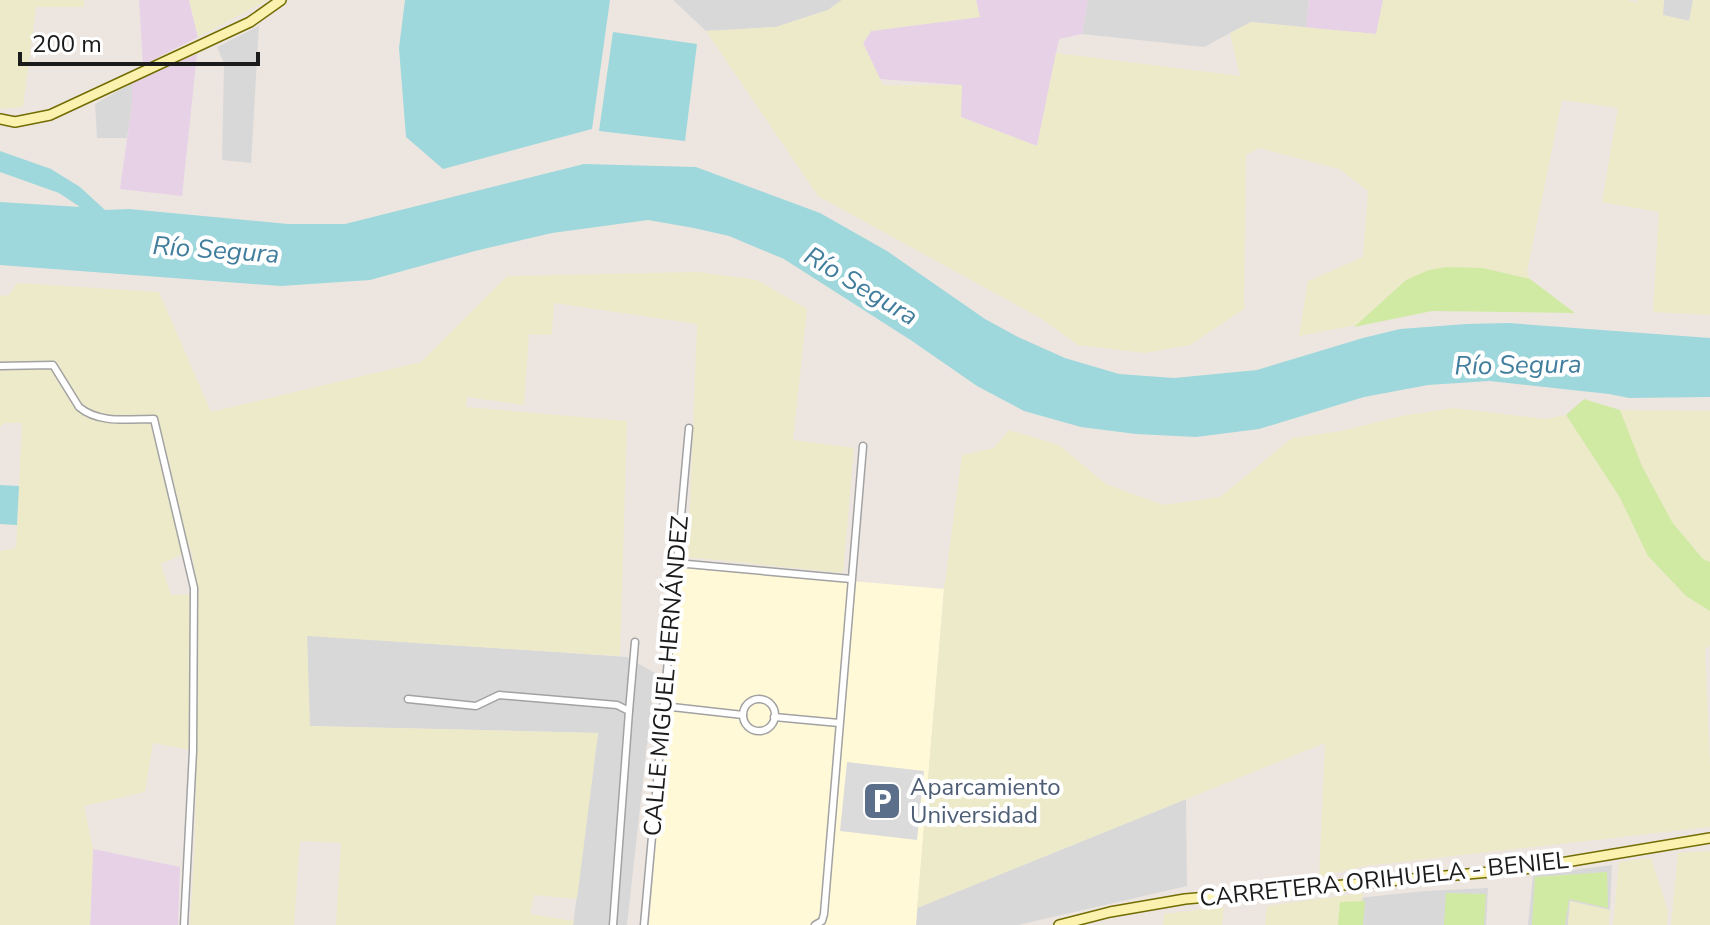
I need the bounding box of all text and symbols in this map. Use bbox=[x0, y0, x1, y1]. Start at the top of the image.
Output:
scale bar bbox=[20, 16, 258, 66]
text: 200 m bbox=[32, 28, 102, 60]
water label: Río Segura bbox=[151, 228, 281, 272]
water label: Río Segura bbox=[797, 238, 925, 334]
water label: Río Segura bbox=[1454, 346, 1582, 384]
street label: CALLE MIGUEL HERNÁNDEZ bbox=[636, 514, 696, 838]
place label: Aparcamiento Universidad bbox=[910, 771, 1061, 831]
parking icon: Aparcamiento Universidad bbox=[861, 780, 903, 822]
street label: CARRETERA ORIHUELA - BENIEL bbox=[1198, 844, 1570, 914]

